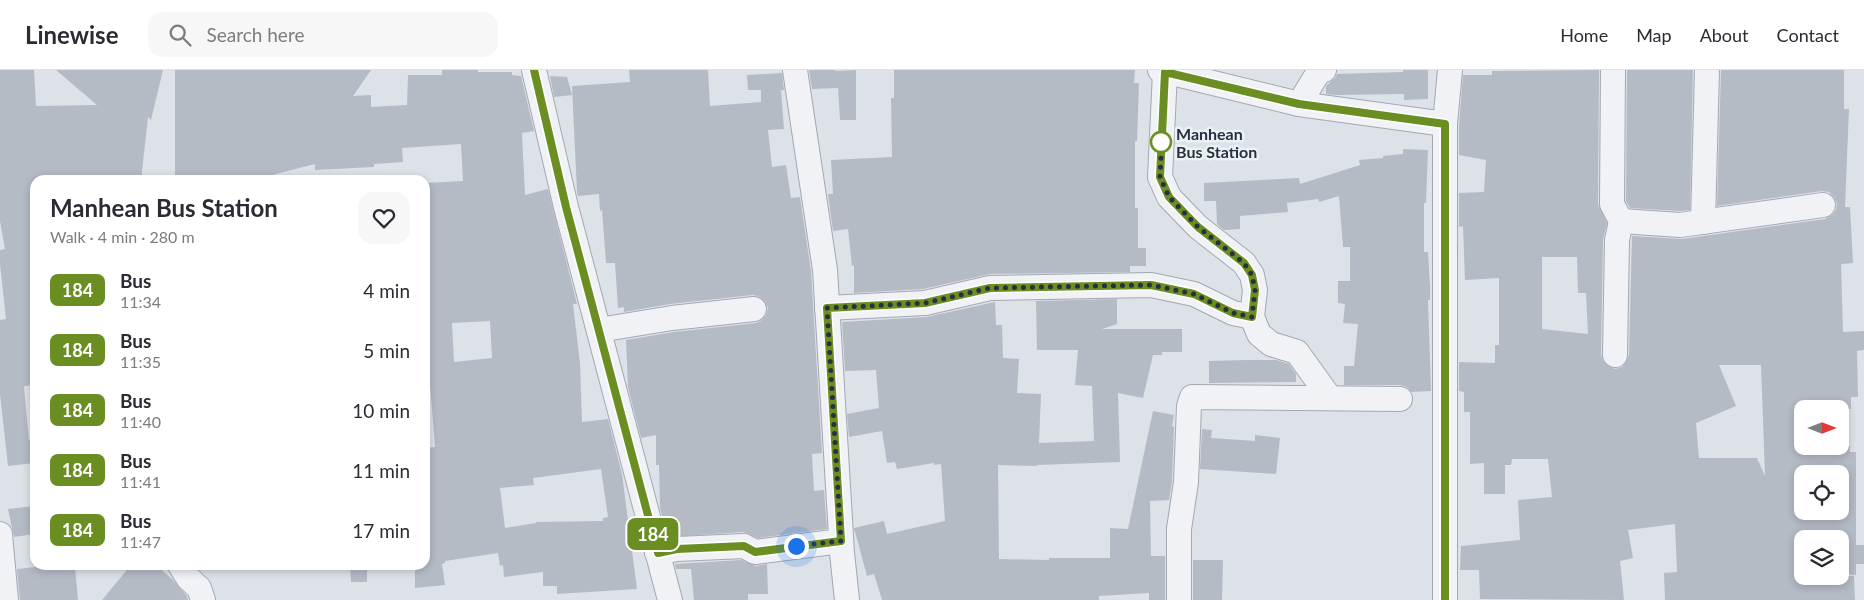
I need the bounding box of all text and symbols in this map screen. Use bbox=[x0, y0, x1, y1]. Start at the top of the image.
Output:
search box bbox=[148, 12, 498, 57]
text: Linewise bbox=[25, 20, 118, 49]
icon: search bbox=[166, 21, 194, 49]
text: Search here bbox=[206, 23, 304, 46]
text: Home bbox=[1560, 24, 1608, 46]
text: Map bbox=[1636, 24, 1672, 46]
text: About bbox=[1700, 24, 1749, 46]
text: Contact bbox=[1777, 24, 1839, 46]
place label: Manhean Bus Station bbox=[1176, 124, 1257, 161]
marker: Manhean Bus Station bbox=[1150, 131, 1172, 153]
button: heart bbox=[358, 192, 410, 244]
text: Manhean Bus Station bbox=[50, 193, 278, 222]
text: Walk · 4 min · 280 m bbox=[50, 227, 195, 246]
text: Bus bbox=[120, 269, 151, 292]
text: 184 bbox=[62, 279, 93, 301]
text: 4 min bbox=[363, 279, 410, 302]
text: 11:34 bbox=[120, 292, 161, 311]
text: Bus bbox=[120, 329, 151, 352]
text: 184 bbox=[62, 339, 93, 361]
text: 5 min bbox=[363, 339, 410, 362]
text: 11:35 bbox=[120, 352, 161, 371]
text: Bus bbox=[120, 389, 151, 412]
text: 184 bbox=[62, 399, 93, 421]
text: 10 min bbox=[352, 399, 410, 422]
north arrow bbox=[1794, 400, 1849, 455]
map controls bbox=[1794, 400, 1849, 585]
text: 11:40 bbox=[120, 412, 161, 431]
text: Bus bbox=[120, 449, 151, 472]
text: 184 bbox=[62, 459, 93, 481]
text: 11 min bbox=[352, 459, 410, 482]
button: locate bbox=[1794, 465, 1849, 520]
text: 11:41 bbox=[120, 472, 161, 491]
text: Bus bbox=[120, 509, 151, 532]
line badge: 184 bbox=[624, 518, 682, 550]
text: 184 bbox=[62, 519, 93, 541]
text: 17 min bbox=[352, 519, 410, 542]
text: 184 bbox=[637, 523, 669, 545]
button: layers bbox=[1794, 530, 1849, 585]
text: 11:47 bbox=[120, 532, 161, 551]
your location bbox=[784, 534, 809, 559]

